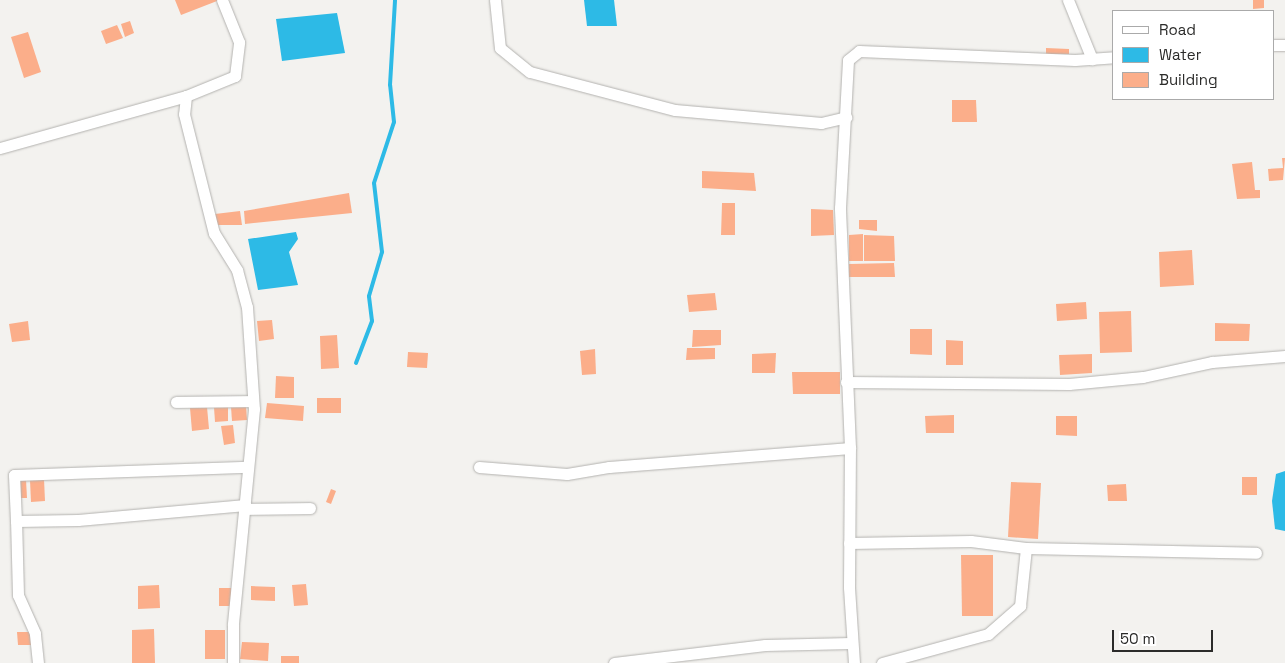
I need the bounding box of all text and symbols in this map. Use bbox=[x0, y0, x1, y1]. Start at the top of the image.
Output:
legend bbox=[1112, 10, 1275, 100]
text: Road bbox=[1159, 20, 1196, 39]
text: Water bbox=[1159, 45, 1201, 64]
text: Building bbox=[1159, 70, 1218, 89]
scale bar bbox=[1115, 620, 1216, 652]
text: 50 m bbox=[1120, 629, 1155, 648]

